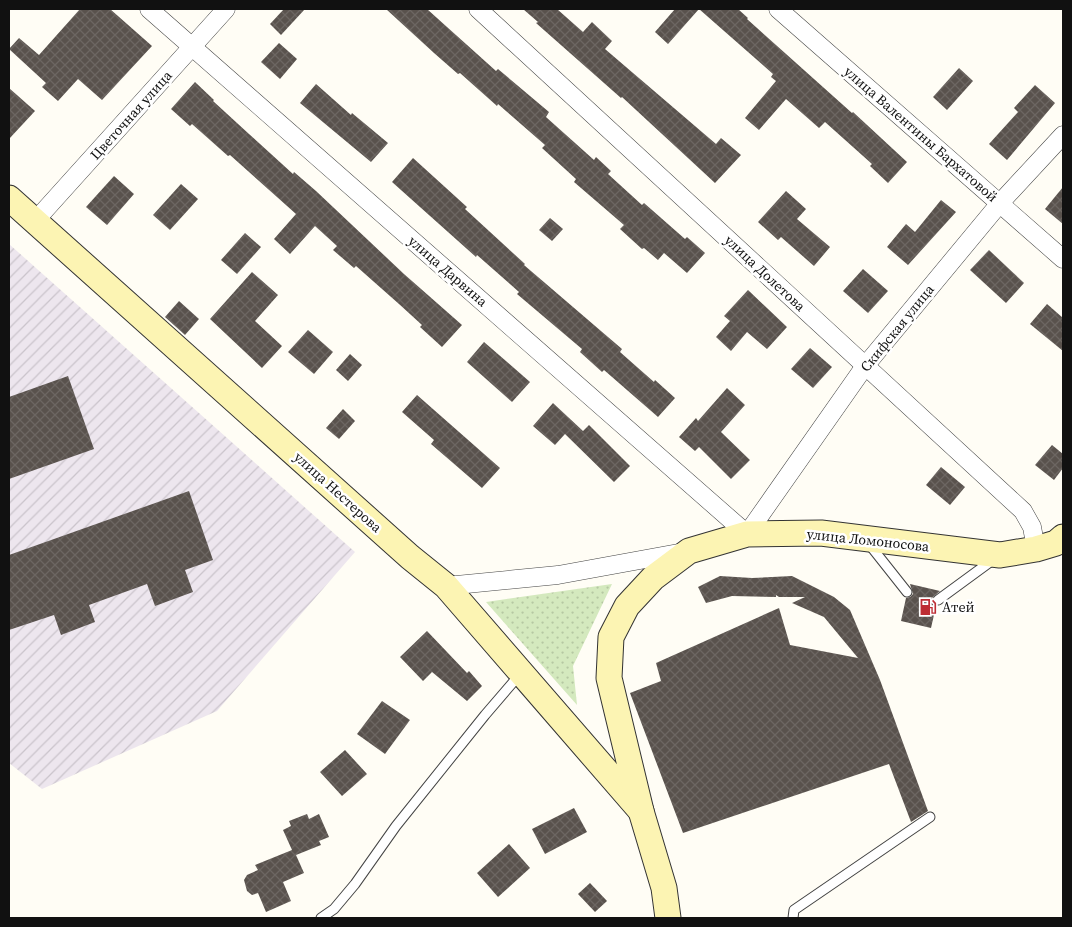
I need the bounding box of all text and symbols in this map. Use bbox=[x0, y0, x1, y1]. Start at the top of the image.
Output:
street label: улица Валентины Бархатовой bbox=[840, 62, 1002, 206]
street label: Цветочная улица bbox=[85, 65, 177, 164]
street label: улица Долетова bbox=[720, 230, 811, 316]
street label: улица Дарвина bbox=[404, 231, 493, 312]
street label: Скифская улица bbox=[855, 279, 939, 376]
street label: улица Нестерова bbox=[290, 447, 387, 537]
street label: улица Ломоносова bbox=[806, 524, 931, 556]
fuel station icon: Атей bbox=[918, 597, 938, 617]
place label: Атей bbox=[942, 597, 975, 617]

